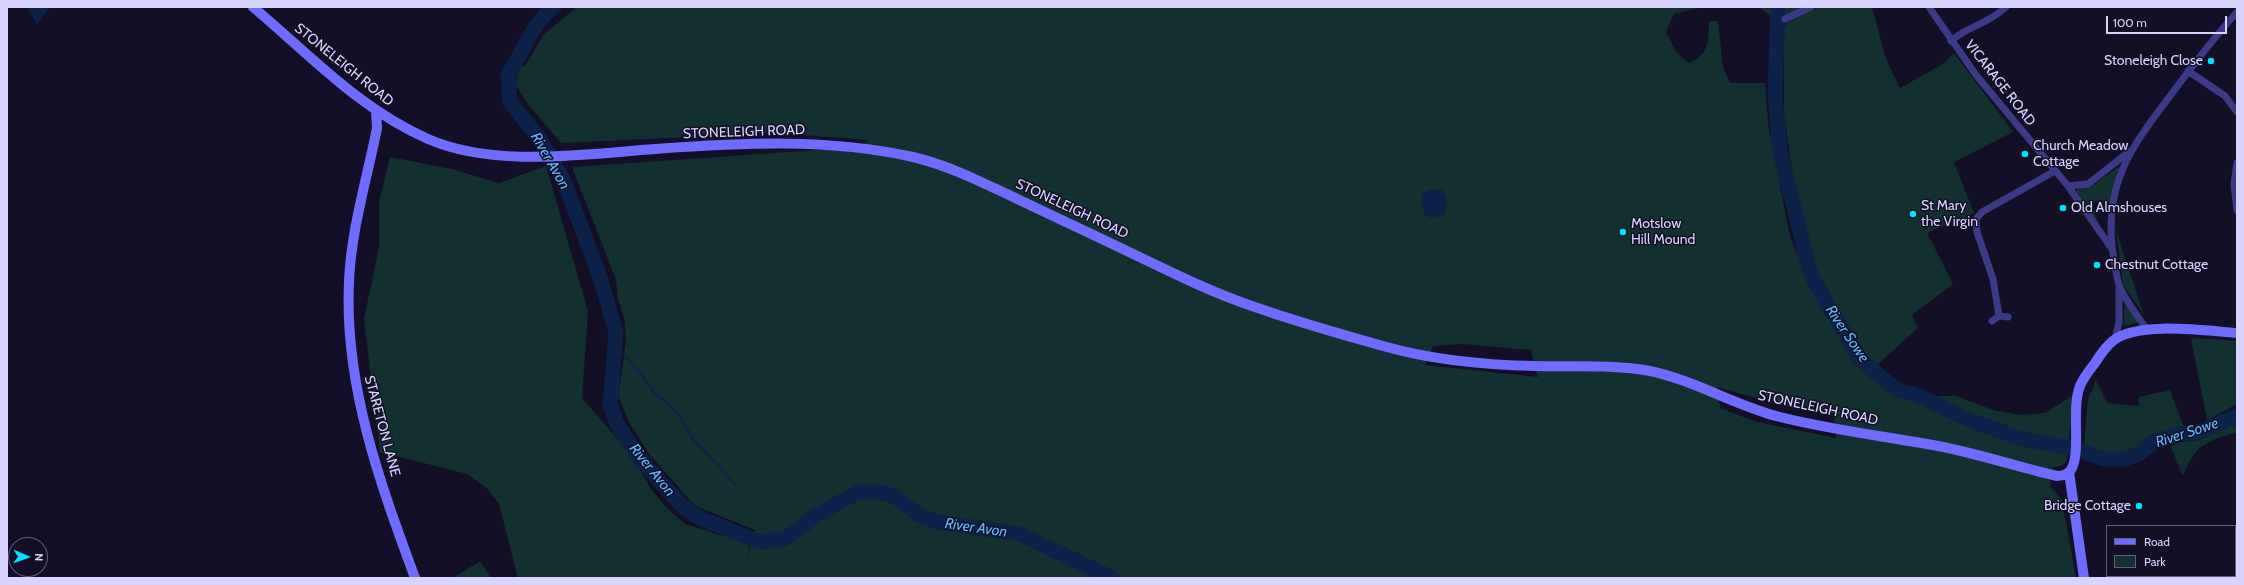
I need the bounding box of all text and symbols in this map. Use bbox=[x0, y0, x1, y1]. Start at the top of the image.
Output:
scale bar bbox=[2108, 8, 2229, 34]
text: 100 m bbox=[2113, 15, 2147, 30]
street label: STONELEIGH ROAD bbox=[291, 20, 397, 110]
street label: VICARAGE ROAD bbox=[1961, 37, 2039, 129]
place label: Stoneleigh Close bbox=[2104, 53, 2203, 69]
marker: Stoneleigh Close bbox=[2206, 56, 2216, 66]
street label: STONELEIGH ROAD bbox=[683, 121, 805, 143]
water label: River Avon bbox=[527, 129, 573, 193]
place label: Church Meadow Cottage bbox=[2033, 138, 2129, 170]
marker: Church Meadow Cottage bbox=[2020, 149, 2030, 159]
street label: STONELEIGH ROAD bbox=[1013, 176, 1131, 242]
place label: St Mary the Virgin bbox=[1921, 198, 1978, 230]
place label: Old Almshouses bbox=[2071, 200, 2167, 216]
marker: Old Almshouses bbox=[2058, 203, 2068, 213]
marker: St Mary the Virgin bbox=[1908, 209, 1918, 219]
place label: Motslow Hill Mound bbox=[1631, 216, 1695, 248]
marker: Motslow Hill Mound bbox=[1618, 227, 1628, 237]
place label: Chestnut Cottage bbox=[2105, 257, 2208, 273]
marker: Chestnut Cottage bbox=[2092, 260, 2102, 270]
water label: River Sowe bbox=[1821, 302, 1873, 366]
street label: STARETON LANE bbox=[360, 374, 404, 478]
street label: STONELEIGH ROAD bbox=[1756, 387, 1880, 429]
water label: River Sowe bbox=[2153, 414, 2221, 452]
water label: River Avon bbox=[625, 440, 679, 500]
place label: Bridge Cottage bbox=[2044, 498, 2131, 514]
marker: Bridge Cottage bbox=[2134, 501, 2144, 511]
water label: River Avon bbox=[944, 515, 1008, 541]
legend bbox=[2106, 525, 2236, 577]
text: Road bbox=[2144, 534, 2170, 549]
north arrow bbox=[8, 537, 48, 577]
text: N bbox=[32, 553, 46, 562]
text: Park bbox=[2144, 554, 2166, 569]

